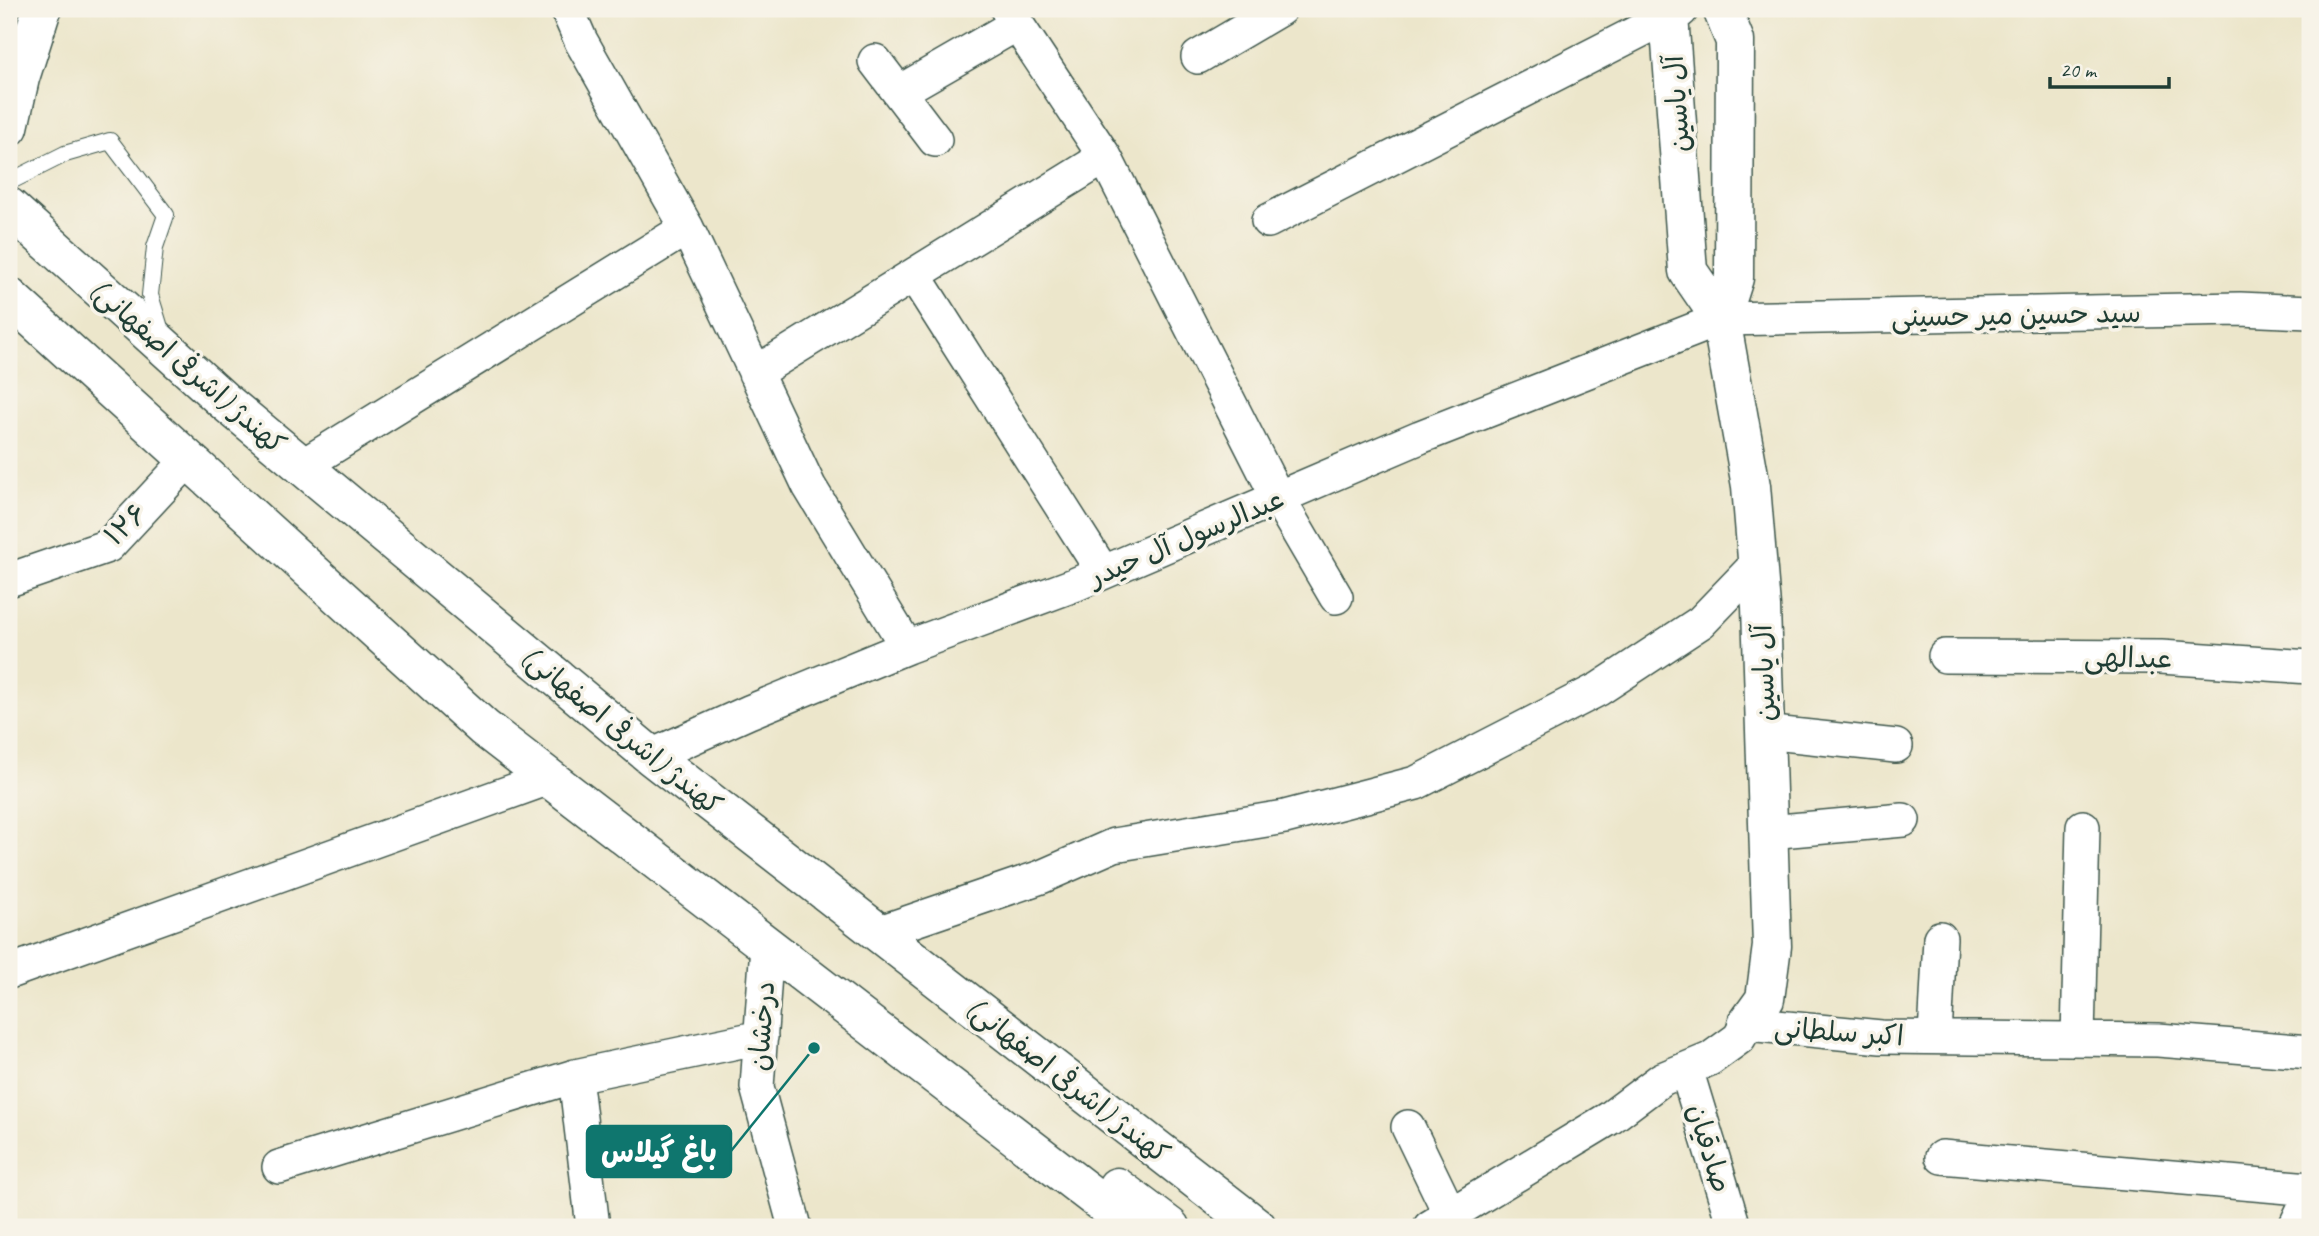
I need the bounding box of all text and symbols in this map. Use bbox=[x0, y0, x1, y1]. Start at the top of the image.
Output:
scale bar bbox=[2050, 46, 2168, 90]
street label: آل یاسین bbox=[1656, 53, 1697, 154]
text: 20 m bbox=[2060, 57, 2098, 83]
street label: کهندژ (اشرفی اصفهانی) bbox=[82, 271, 293, 461]
street label: سید حسین میر حسینی bbox=[1891, 295, 2141, 334]
street label: عبدالرسول آل حیدر bbox=[1082, 481, 1289, 595]
street label: ۱۲۶ bbox=[97, 496, 154, 553]
street label: آل یاسین bbox=[1744, 623, 1783, 722]
street label: کهندژ (اشرفی اصفهانی) bbox=[514, 638, 730, 822]
street label: عبدالهی bbox=[2084, 639, 2172, 676]
street label: درخشان bbox=[741, 980, 782, 1072]
street label: کهندژ (اشرفی اصفهانی) bbox=[959, 990, 1177, 1171]
street label: اکبر سلطانی bbox=[1773, 1010, 1905, 1053]
street label: صادقیان bbox=[1680, 1100, 1740, 1197]
callout: باغ گیلاس bbox=[587, 1126, 731, 1177]
text: باغ گیلاس bbox=[601, 1133, 717, 1173]

